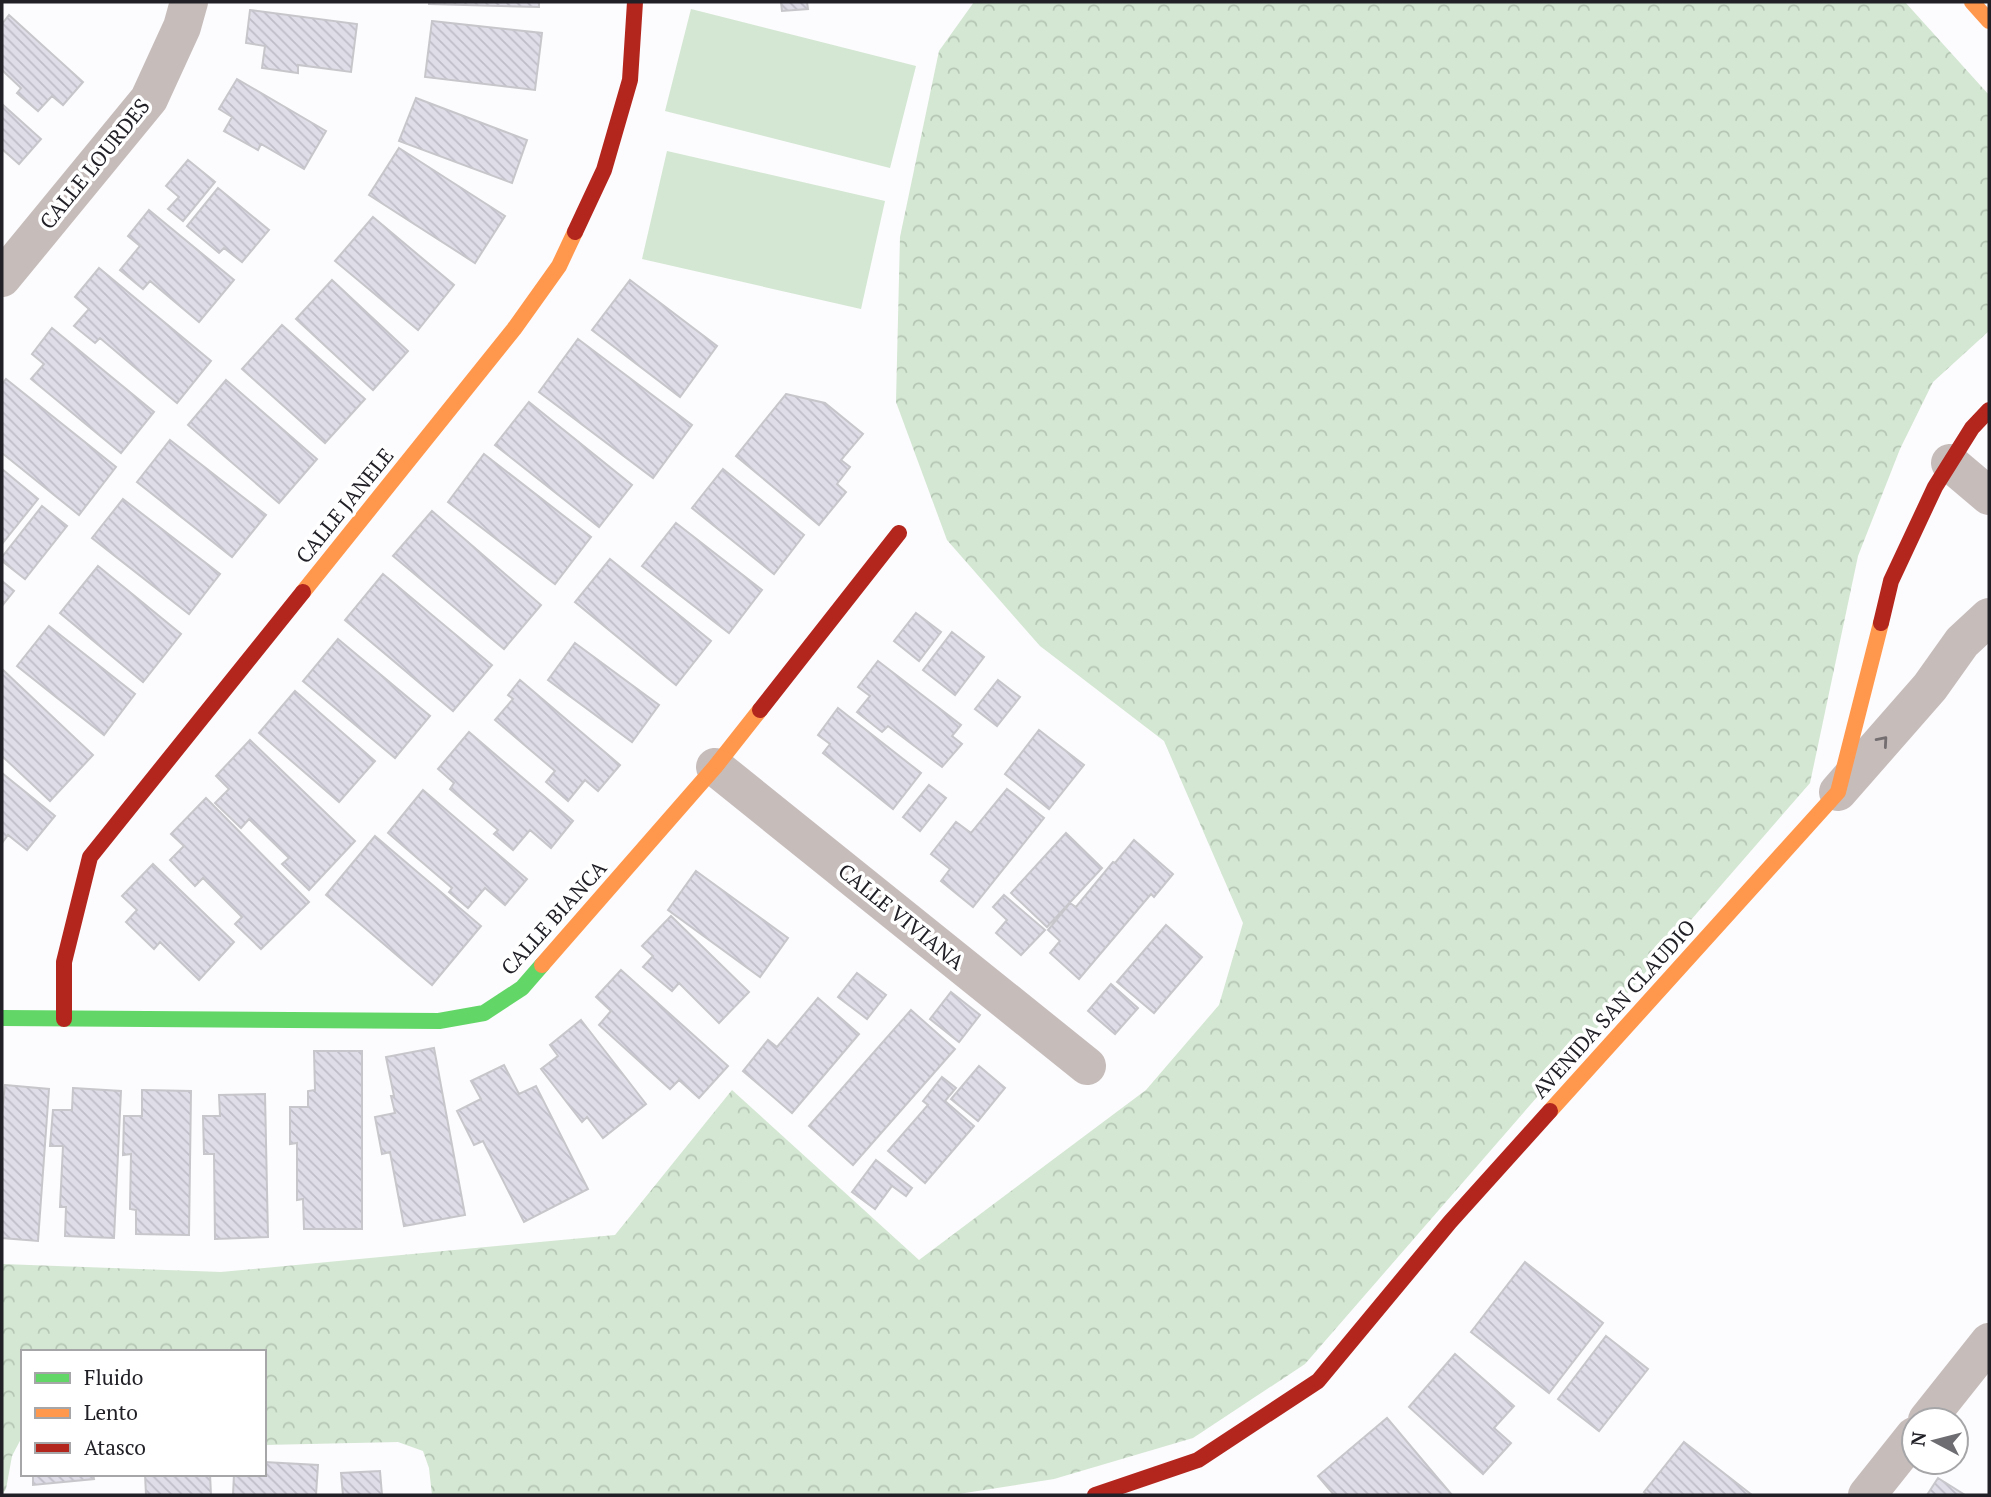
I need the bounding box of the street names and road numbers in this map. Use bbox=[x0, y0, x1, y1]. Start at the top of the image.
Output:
street label: CALLE LOURDES bbox=[33, 92, 155, 234]
street label: CALLE JANELE bbox=[289, 442, 399, 569]
street label: CALLE BIANCA bbox=[494, 854, 613, 981]
street label: CALLE VIVIANA bbox=[833, 857, 971, 976]
street label: AVENIDA SAN CLAUDIO bbox=[1525, 913, 1701, 1104]

